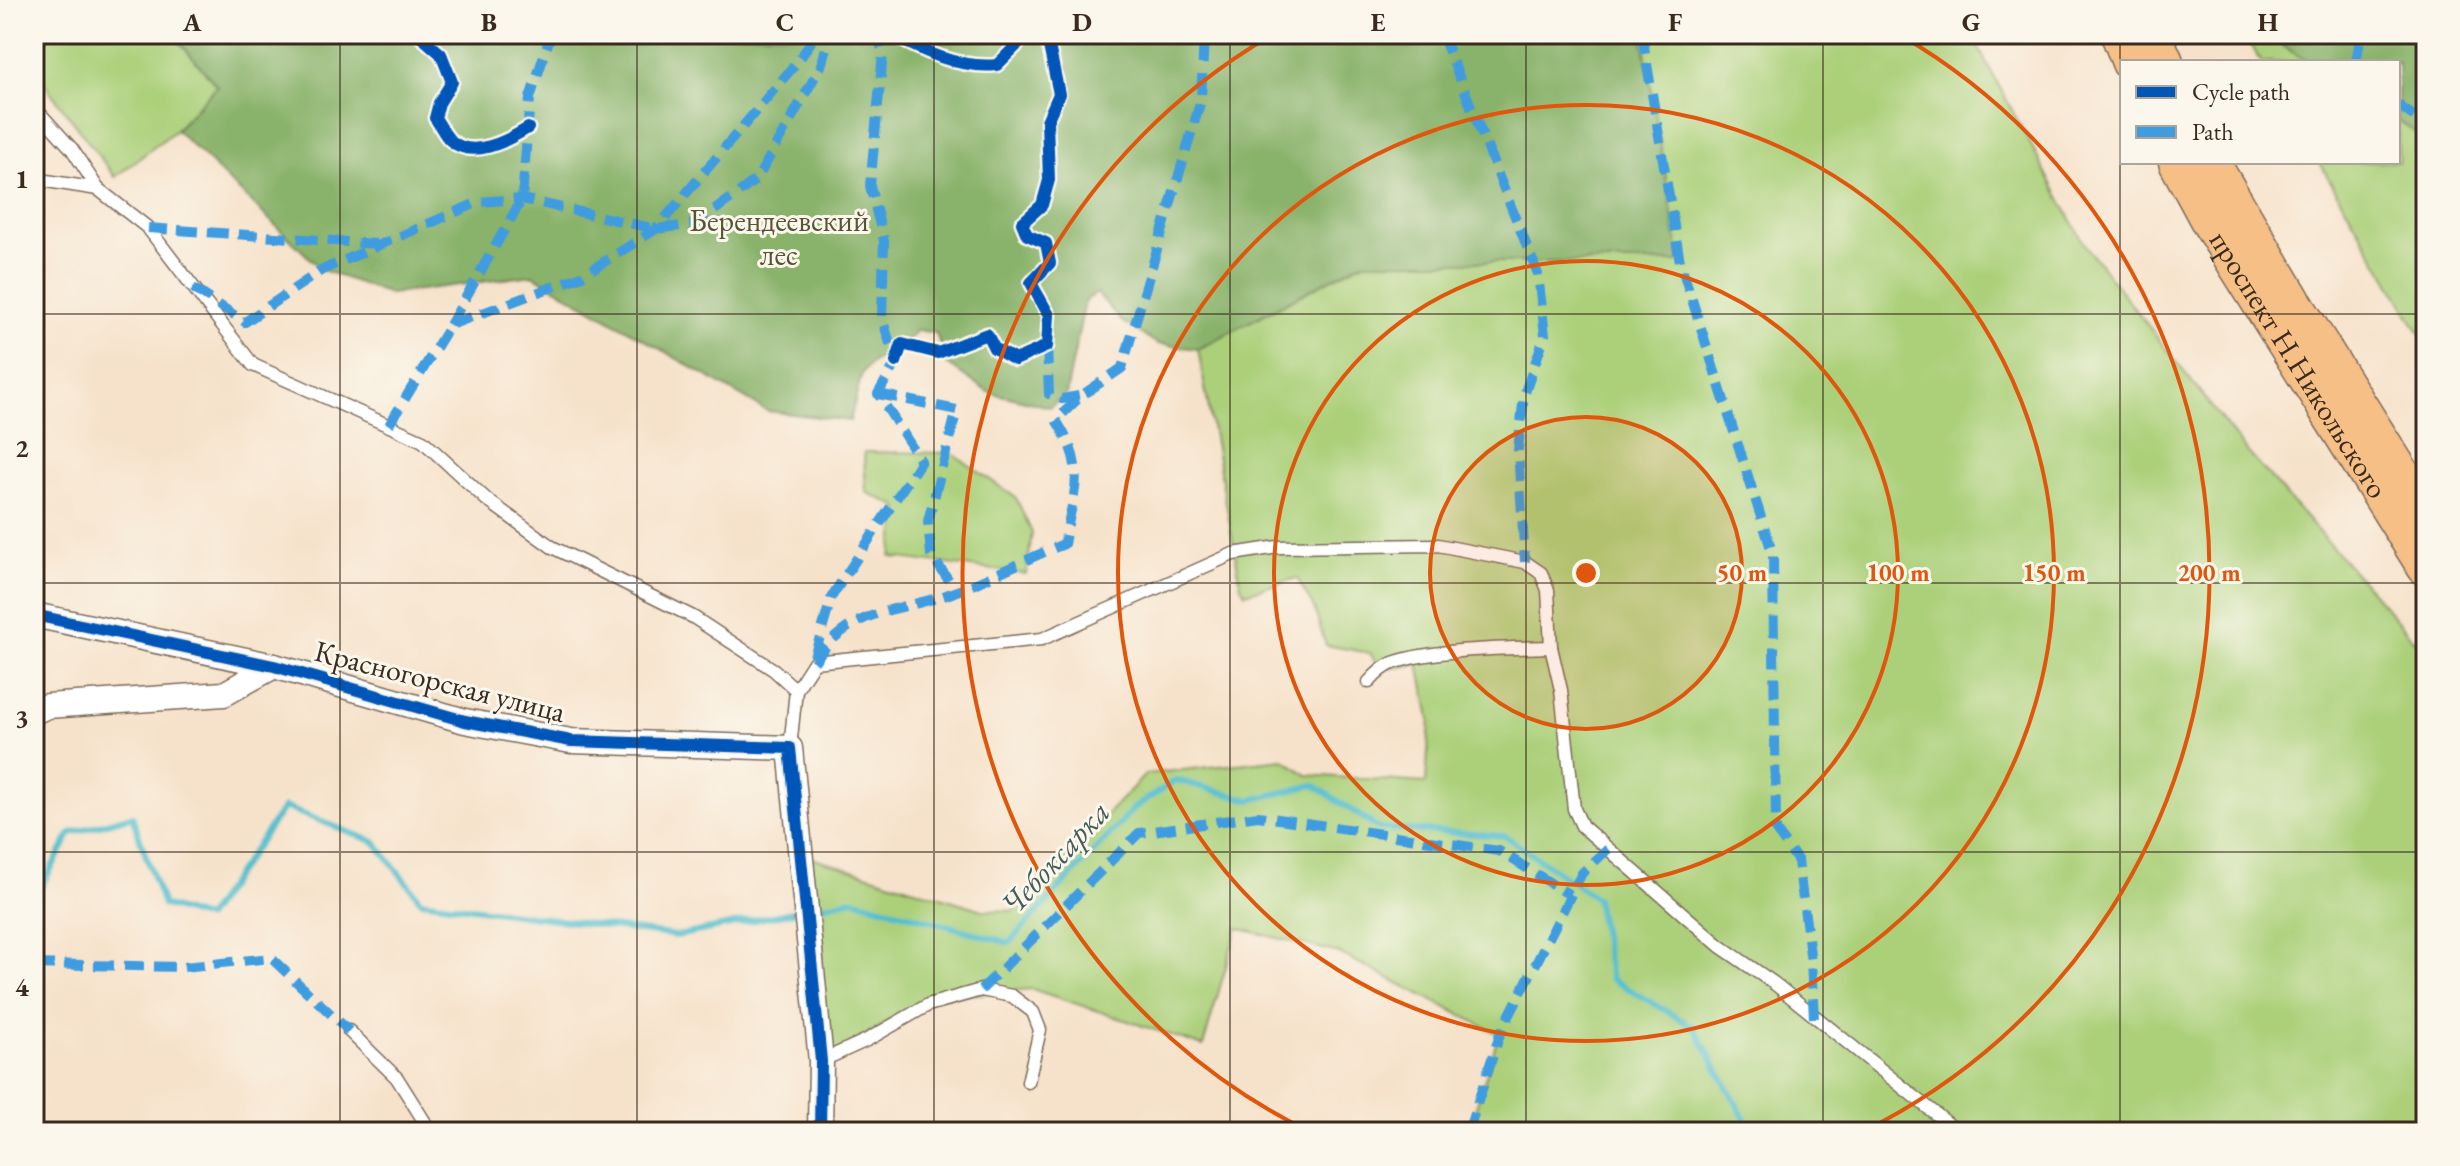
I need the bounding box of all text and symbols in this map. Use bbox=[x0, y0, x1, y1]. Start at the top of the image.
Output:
text: A bbox=[182, 5, 202, 39]
text: B bbox=[481, 5, 497, 39]
text: C bbox=[776, 5, 794, 39]
text: D bbox=[1072, 5, 1092, 39]
text: E bbox=[1371, 5, 1386, 39]
text: F bbox=[1668, 5, 1682, 39]
text: G bbox=[1962, 5, 1981, 39]
text: H bbox=[2258, 5, 2279, 39]
legend bbox=[2120, 60, 2400, 164]
text: Cycle path bbox=[2192, 76, 2290, 107]
text: Path bbox=[2192, 116, 2234, 147]
text: 1 bbox=[15, 162, 29, 196]
park label: Берендеевский лес bbox=[689, 201, 869, 274]
street label: проспект Н.Никольского bbox=[2201, 223, 2398, 505]
text: 2 bbox=[15, 431, 29, 465]
text: 50 m bbox=[1717, 557, 1767, 588]
text: 100 m bbox=[1866, 557, 1930, 588]
text: 150 m bbox=[2022, 557, 2086, 588]
text: 200 m bbox=[2177, 557, 2241, 588]
centre of rings bbox=[1572, 559, 1600, 587]
street label: Красногорская улица bbox=[311, 631, 569, 731]
text: 3 bbox=[15, 701, 29, 735]
water label: Чебоксарка bbox=[991, 792, 1119, 924]
text: 4 bbox=[15, 970, 29, 1004]

